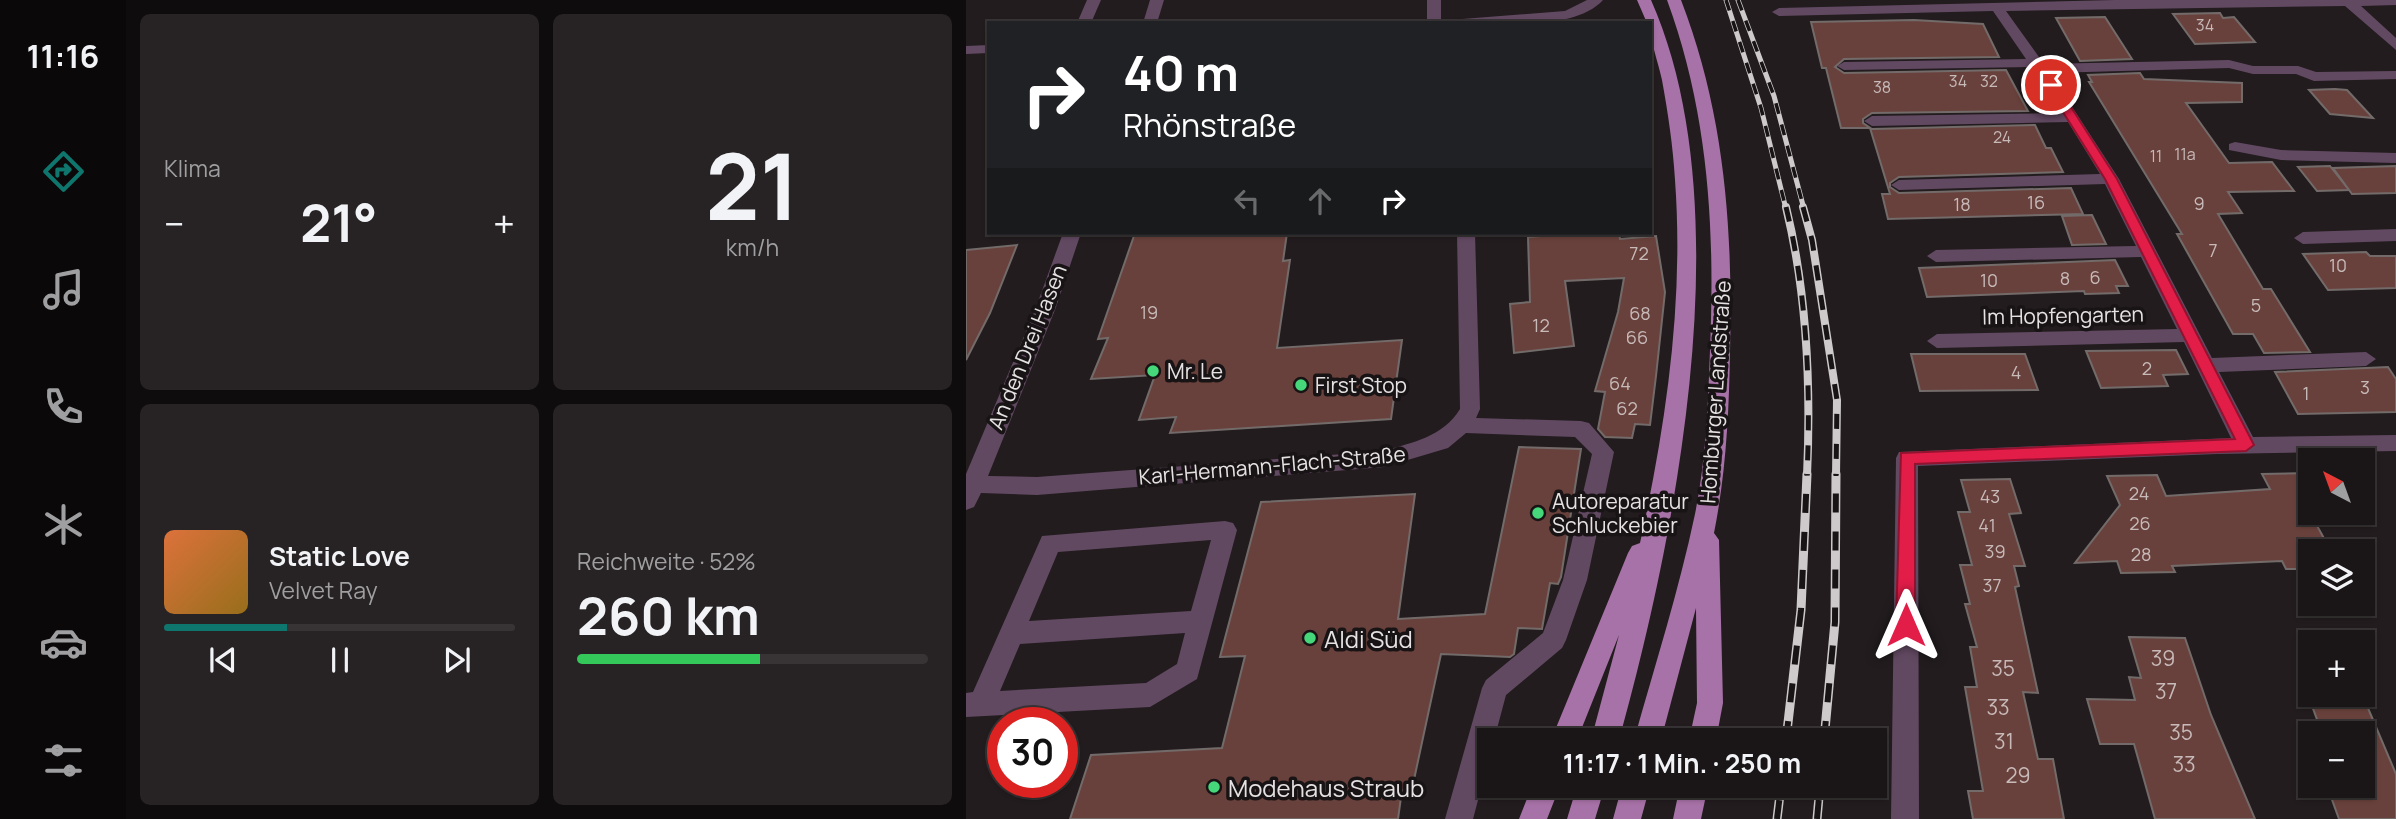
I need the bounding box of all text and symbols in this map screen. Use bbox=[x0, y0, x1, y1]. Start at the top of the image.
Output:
house number: 34 bbox=[2196, 14, 2214, 36]
text: 11:16 bbox=[27, 34, 99, 78]
text: 40 m bbox=[1123, 39, 1239, 106]
icon: right bbox=[1008, 49, 1099, 140]
pin bbox=[2021, 55, 2081, 115]
icon: arrive bbox=[2032, 66, 2070, 104]
house number: 34 bbox=[1949, 70, 1967, 92]
house number: 32 bbox=[1980, 70, 1998, 92]
house number: 38 bbox=[1873, 76, 1891, 98]
text: Rhönstraße bbox=[1123, 103, 1296, 147]
text: 21 bbox=[705, 123, 800, 247]
house number: 24 bbox=[1993, 126, 2011, 148]
house number: 11a bbox=[2174, 143, 2196, 165]
house number: 11 bbox=[2150, 145, 2162, 167]
icon: directions bbox=[39, 147, 88, 196]
text: Klima bbox=[164, 152, 221, 184]
icon: left bbox=[1228, 182, 1266, 220]
icon: ahead bbox=[1301, 182, 1339, 220]
icon: right bbox=[1374, 182, 1412, 220]
text: 21° bbox=[300, 187, 377, 258]
house number: 16 bbox=[2027, 190, 2045, 214]
house number: 9 bbox=[2193, 191, 2205, 215]
house number: 18 bbox=[1953, 192, 1971, 216]
text: − bbox=[164, 197, 185, 249]
text: + bbox=[493, 197, 515, 249]
text: km/h bbox=[726, 231, 779, 263]
house number: 7 bbox=[2208, 238, 2218, 262]
house number: 72 bbox=[1629, 241, 1649, 265]
house number: 10 bbox=[2329, 253, 2347, 277]
street label: An den Drei Hasen bbox=[981, 260, 1073, 434]
icon: music bbox=[39, 265, 88, 314]
house number: 6 bbox=[2089, 265, 2101, 289]
house number: 8 bbox=[2060, 266, 2070, 290]
house number: 10 bbox=[1980, 268, 1998, 292]
street label: Homburger Landstraße bbox=[1693, 280, 1737, 504]
house number: 5 bbox=[2251, 293, 2261, 317]
house number: 19 bbox=[1140, 300, 1158, 324]
street label: Im Hopfengarten bbox=[1982, 300, 2144, 330]
house number: 68 bbox=[1629, 301, 1651, 325]
house number: 12 bbox=[1532, 313, 1550, 337]
house number: 66 bbox=[1626, 325, 1648, 349]
house number: 2 bbox=[2142, 356, 2152, 380]
place label: Mr. Le bbox=[1167, 357, 1223, 385]
house number: 4 bbox=[2011, 360, 2021, 384]
marker: Mr. Le bbox=[1145, 363, 1161, 379]
place label: First Stop bbox=[1315, 371, 1407, 399]
house number: 64 bbox=[1609, 371, 1631, 395]
house number: 3 bbox=[2360, 375, 2370, 399]
marker: First Stop bbox=[1293, 377, 1309, 393]
house number: 1 bbox=[2302, 381, 2310, 405]
icon: phone bbox=[39, 382, 88, 431]
house number: 62 bbox=[1616, 396, 1638, 420]
street label: Karl-Hermann-Flach-Straße bbox=[1137, 439, 1407, 491]
north arrow bbox=[2298, 448, 2375, 525]
map controls bbox=[2298, 448, 2375, 798]
house number: 24 bbox=[2129, 481, 2149, 505]
house number: 43 bbox=[1980, 484, 2000, 508]
place label: Autoreparatur Schluckebier bbox=[1552, 487, 1689, 539]
icon: climate bbox=[39, 500, 88, 549]
marker: Autoreparatur Schluckebier bbox=[1530, 505, 1546, 521]
house number: 26 bbox=[2129, 511, 2151, 535]
house number: 41 bbox=[1978, 513, 1996, 537]
text: Static Love bbox=[269, 538, 410, 574]
house number: 39 bbox=[1984, 539, 2006, 563]
button: layers bbox=[2298, 539, 2375, 616]
house number: 28 bbox=[2131, 542, 2151, 566]
text: Reichweite · 52% bbox=[577, 545, 756, 577]
house number: 37 bbox=[1983, 573, 2002, 597]
text: Velvet Ray bbox=[269, 574, 378, 606]
text: 260 km bbox=[577, 580, 760, 651]
position arrow bbox=[1869, 588, 1943, 662]
icon: car bbox=[39, 618, 88, 667]
place label: Aldi Süd bbox=[1324, 622, 1413, 655]
marker: Aldi Süd bbox=[1302, 630, 1318, 646]
button: + bbox=[2298, 630, 2375, 707]
icon: previous bbox=[204, 641, 242, 679]
icon: pause bbox=[321, 641, 359, 679]
icon: next bbox=[438, 641, 476, 679]
house number: 39 bbox=[2151, 644, 2175, 672]
house number: 35 bbox=[1991, 654, 2015, 682]
house number: 37 bbox=[2155, 677, 2177, 705]
house number: 33 bbox=[1986, 693, 2010, 721]
speed limit sign: 30 bbox=[987, 707, 1078, 798]
house number: 35 bbox=[2169, 718, 2193, 746]
button: − bbox=[2298, 721, 2375, 798]
house number: 31 bbox=[1994, 727, 2014, 755]
icon: filters bbox=[39, 736, 88, 785]
text: 11:17 · 1 Min. · 250 m bbox=[1563, 745, 1801, 781]
house number: 33 bbox=[2172, 750, 2196, 778]
house number: 29 bbox=[2005, 761, 2031, 789]
place label: Modehaus Straub bbox=[1228, 771, 1424, 804]
marker: Modehaus Straub bbox=[1206, 779, 1222, 795]

